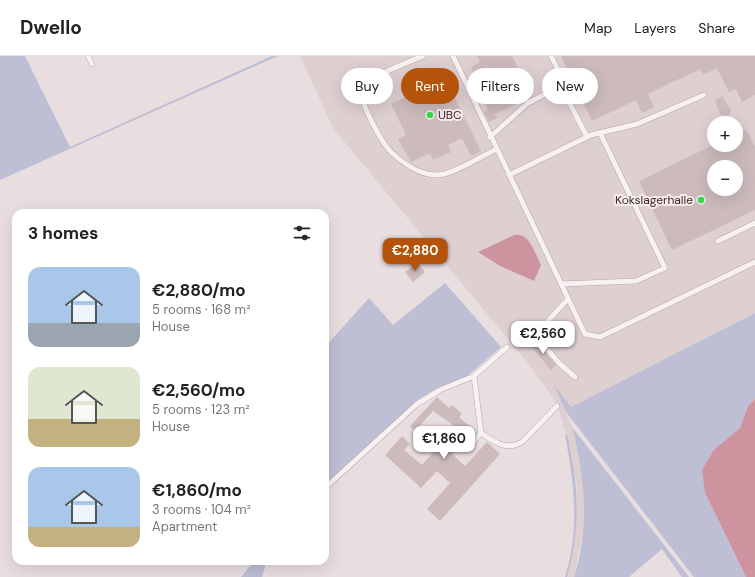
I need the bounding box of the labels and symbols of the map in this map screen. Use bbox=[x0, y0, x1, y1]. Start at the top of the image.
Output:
place label: UBC bbox=[438, 107, 462, 123]
marker: UBC bbox=[425, 110, 435, 120]
place label: Kokslagerhalle bbox=[615, 192, 693, 208]
marker: Kokslagerhalle bbox=[696, 195, 706, 205]
pin: €2,880 bbox=[382, 238, 448, 272]
pin: €2,560 bbox=[510, 321, 576, 355]
pin: €1,860 bbox=[411, 426, 477, 460]

